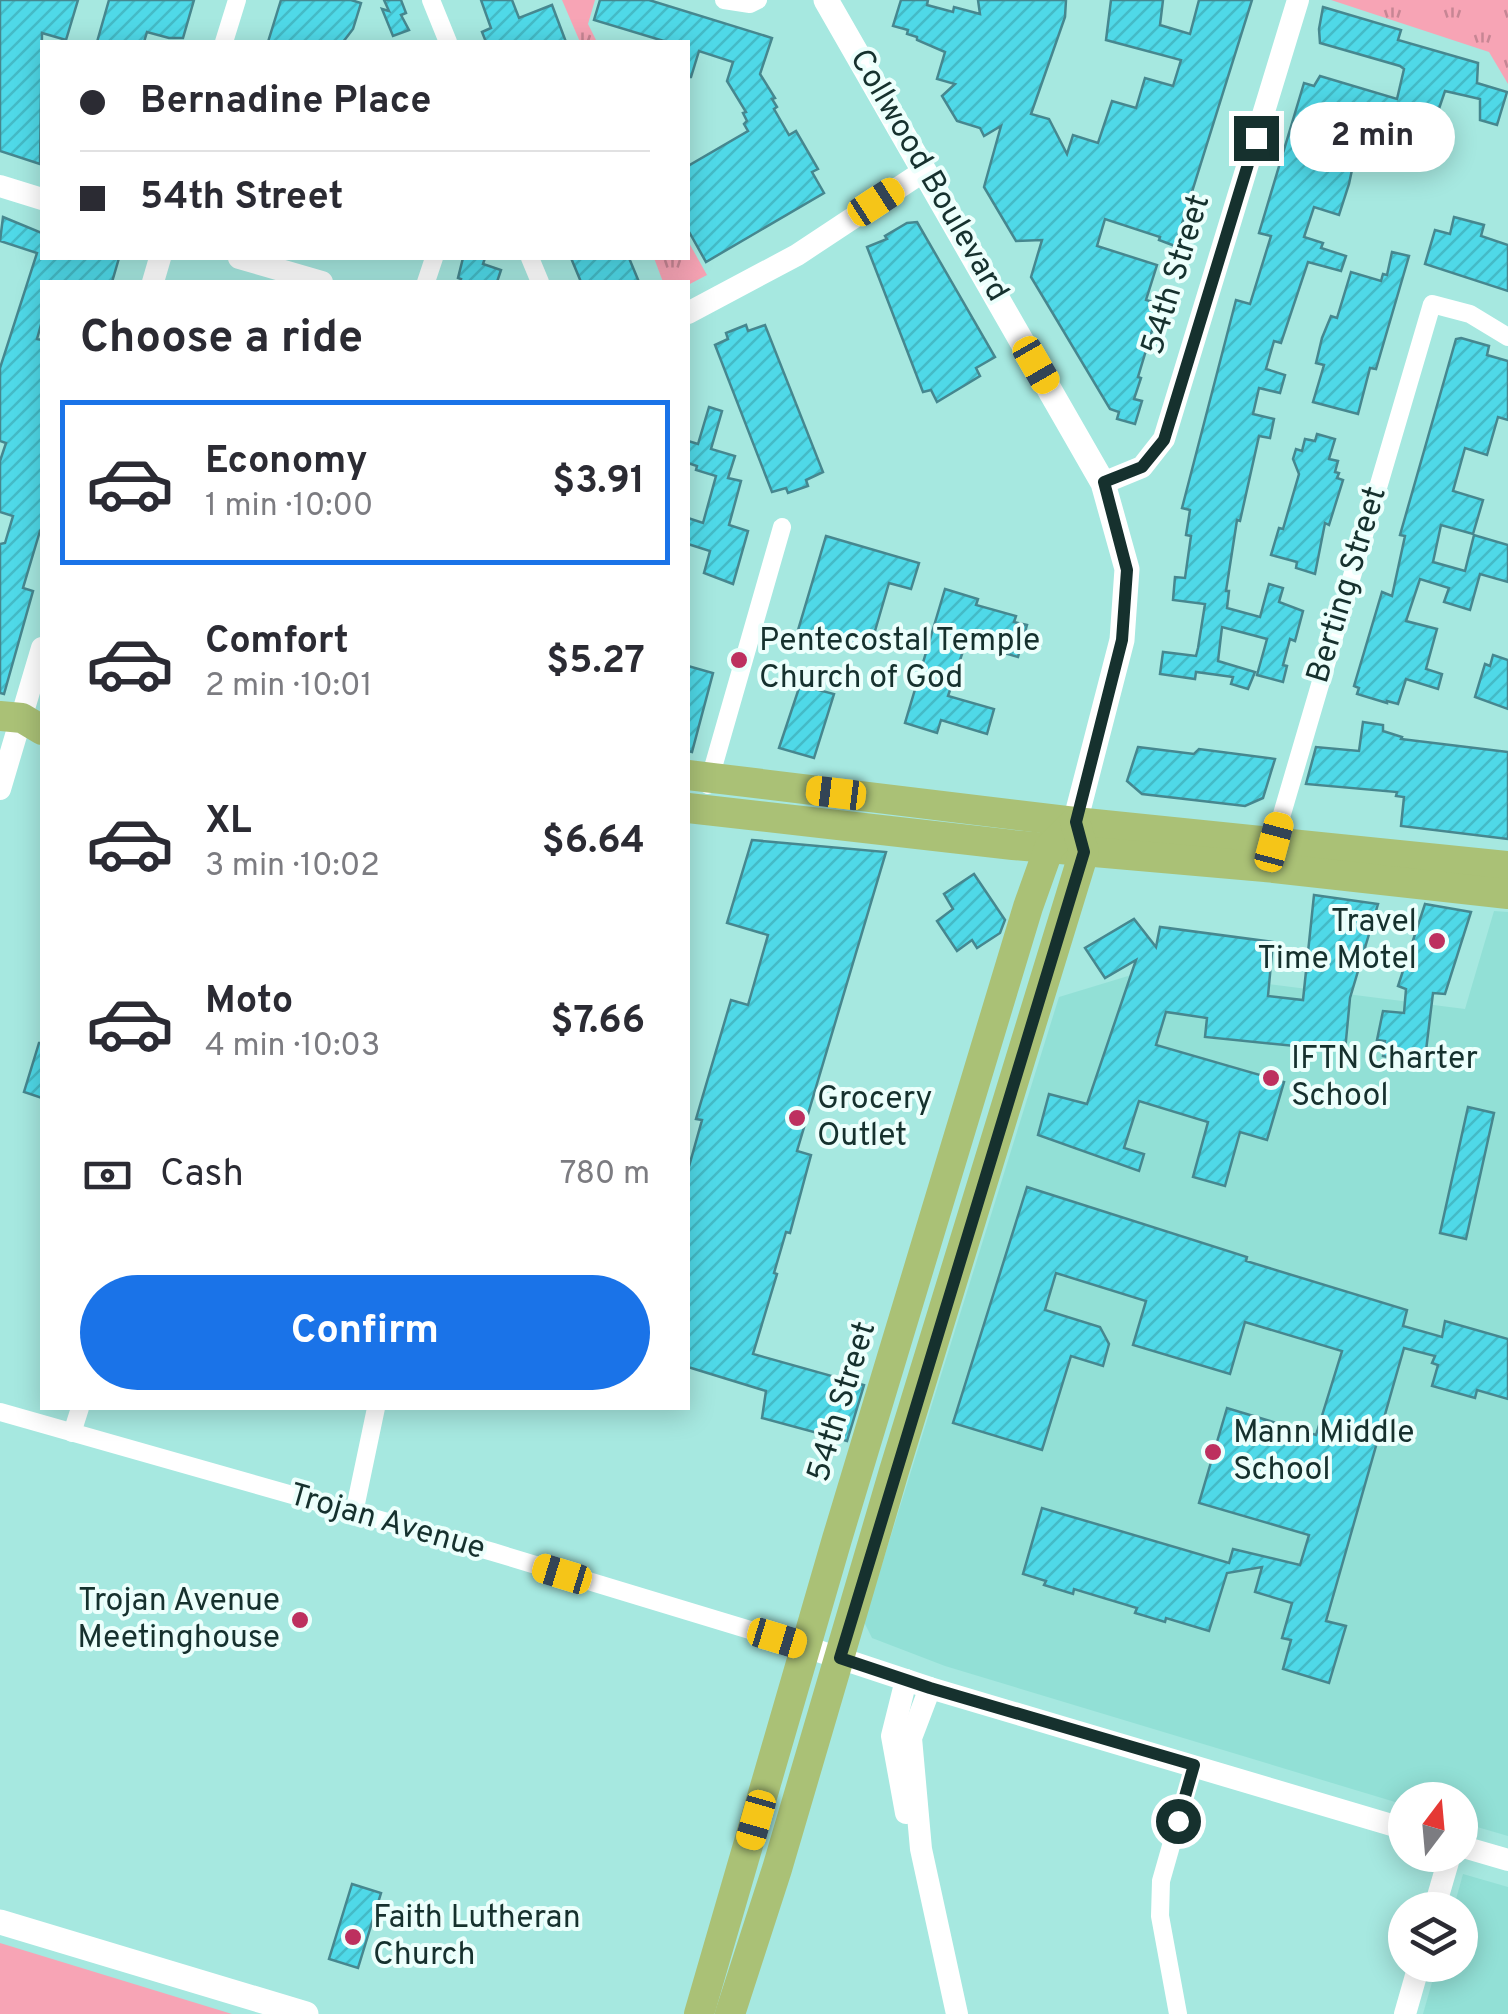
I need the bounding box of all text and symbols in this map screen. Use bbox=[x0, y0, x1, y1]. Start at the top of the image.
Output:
street label: Collwood Boulevard bbox=[839, 43, 1017, 309]
text: Bernadine Place bbox=[140, 78, 431, 127]
callout: 2 min bbox=[1291, 103, 1456, 173]
route end bbox=[1234, 116, 1279, 161]
text: 2 min bbox=[1331, 117, 1414, 157]
car bbox=[843, 173, 909, 231]
text: 54th Street bbox=[140, 174, 343, 223]
street label: 54th Street bbox=[1134, 190, 1220, 360]
text: Choose a ride bbox=[80, 311, 363, 368]
car bbox=[1008, 332, 1064, 398]
icon: car bbox=[85, 438, 175, 528]
text: Economy bbox=[205, 438, 367, 487]
text: $3.91 bbox=[552, 458, 645, 507]
street label: Berting Street bbox=[1299, 482, 1397, 688]
text: 1 min · 10:00 bbox=[205, 487, 373, 527]
icon: car bbox=[85, 618, 175, 708]
text: Comfort bbox=[205, 618, 349, 667]
place label: Pentecostal Temple Church of God bbox=[759, 622, 1040, 699]
text: $5.27 bbox=[546, 638, 645, 687]
marker: Pentecostal Temple Church of God bbox=[728, 649, 750, 671]
text: 2 min · 10:01 bbox=[205, 667, 373, 707]
car bbox=[804, 774, 868, 812]
icon: car bbox=[85, 798, 175, 888]
text: XL bbox=[205, 798, 252, 847]
car bbox=[1252, 809, 1296, 875]
text: $6.64 bbox=[542, 818, 645, 867]
text: 3 min · 10:02 bbox=[205, 847, 380, 887]
place label: Travel Time Motel bbox=[1257, 903, 1417, 980]
marker: Travel Time Motel bbox=[1426, 930, 1448, 952]
icon: car bbox=[85, 978, 175, 1068]
text: Moto bbox=[205, 978, 293, 1027]
text: $7.66 bbox=[551, 998, 645, 1047]
text: 4 min · 10:03 bbox=[205, 1027, 380, 1067]
place label: IFTN Charter School bbox=[1291, 1040, 1478, 1117]
marker: IFTN Charter School bbox=[1260, 1067, 1282, 1089]
place label: Grocery Outlet bbox=[817, 1080, 933, 1157]
marker: Grocery Outlet bbox=[786, 1107, 808, 1129]
icon: cash bbox=[80, 1148, 135, 1203]
text: Cash bbox=[160, 1151, 244, 1200]
text: 780 m bbox=[560, 1155, 650, 1195]
button: Confirm bbox=[80, 1275, 650, 1390]
street label: 54th Street bbox=[800, 1317, 886, 1487]
place label: Mann Middle School bbox=[1233, 1414, 1414, 1491]
marker: Mann Middle School bbox=[1202, 1441, 1224, 1463]
street label: Trojan Avenue bbox=[284, 1476, 490, 1570]
car bbox=[529, 1551, 595, 1597]
place label: Trojan Avenue Meetinghouse bbox=[77, 1582, 280, 1659]
marker: Trojan Avenue Meetinghouse bbox=[289, 1609, 311, 1631]
car bbox=[744, 1615, 810, 1661]
north arrow bbox=[1388, 1782, 1478, 1872]
map controls bbox=[1388, 1782, 1478, 1982]
car bbox=[733, 1787, 779, 1853]
route start bbox=[1156, 1799, 1201, 1844]
button: layers bbox=[1388, 1892, 1478, 1982]
place label: Faith Lutheran Church bbox=[373, 1899, 581, 1976]
marker: Faith Lutheran Church bbox=[342, 1926, 364, 1948]

